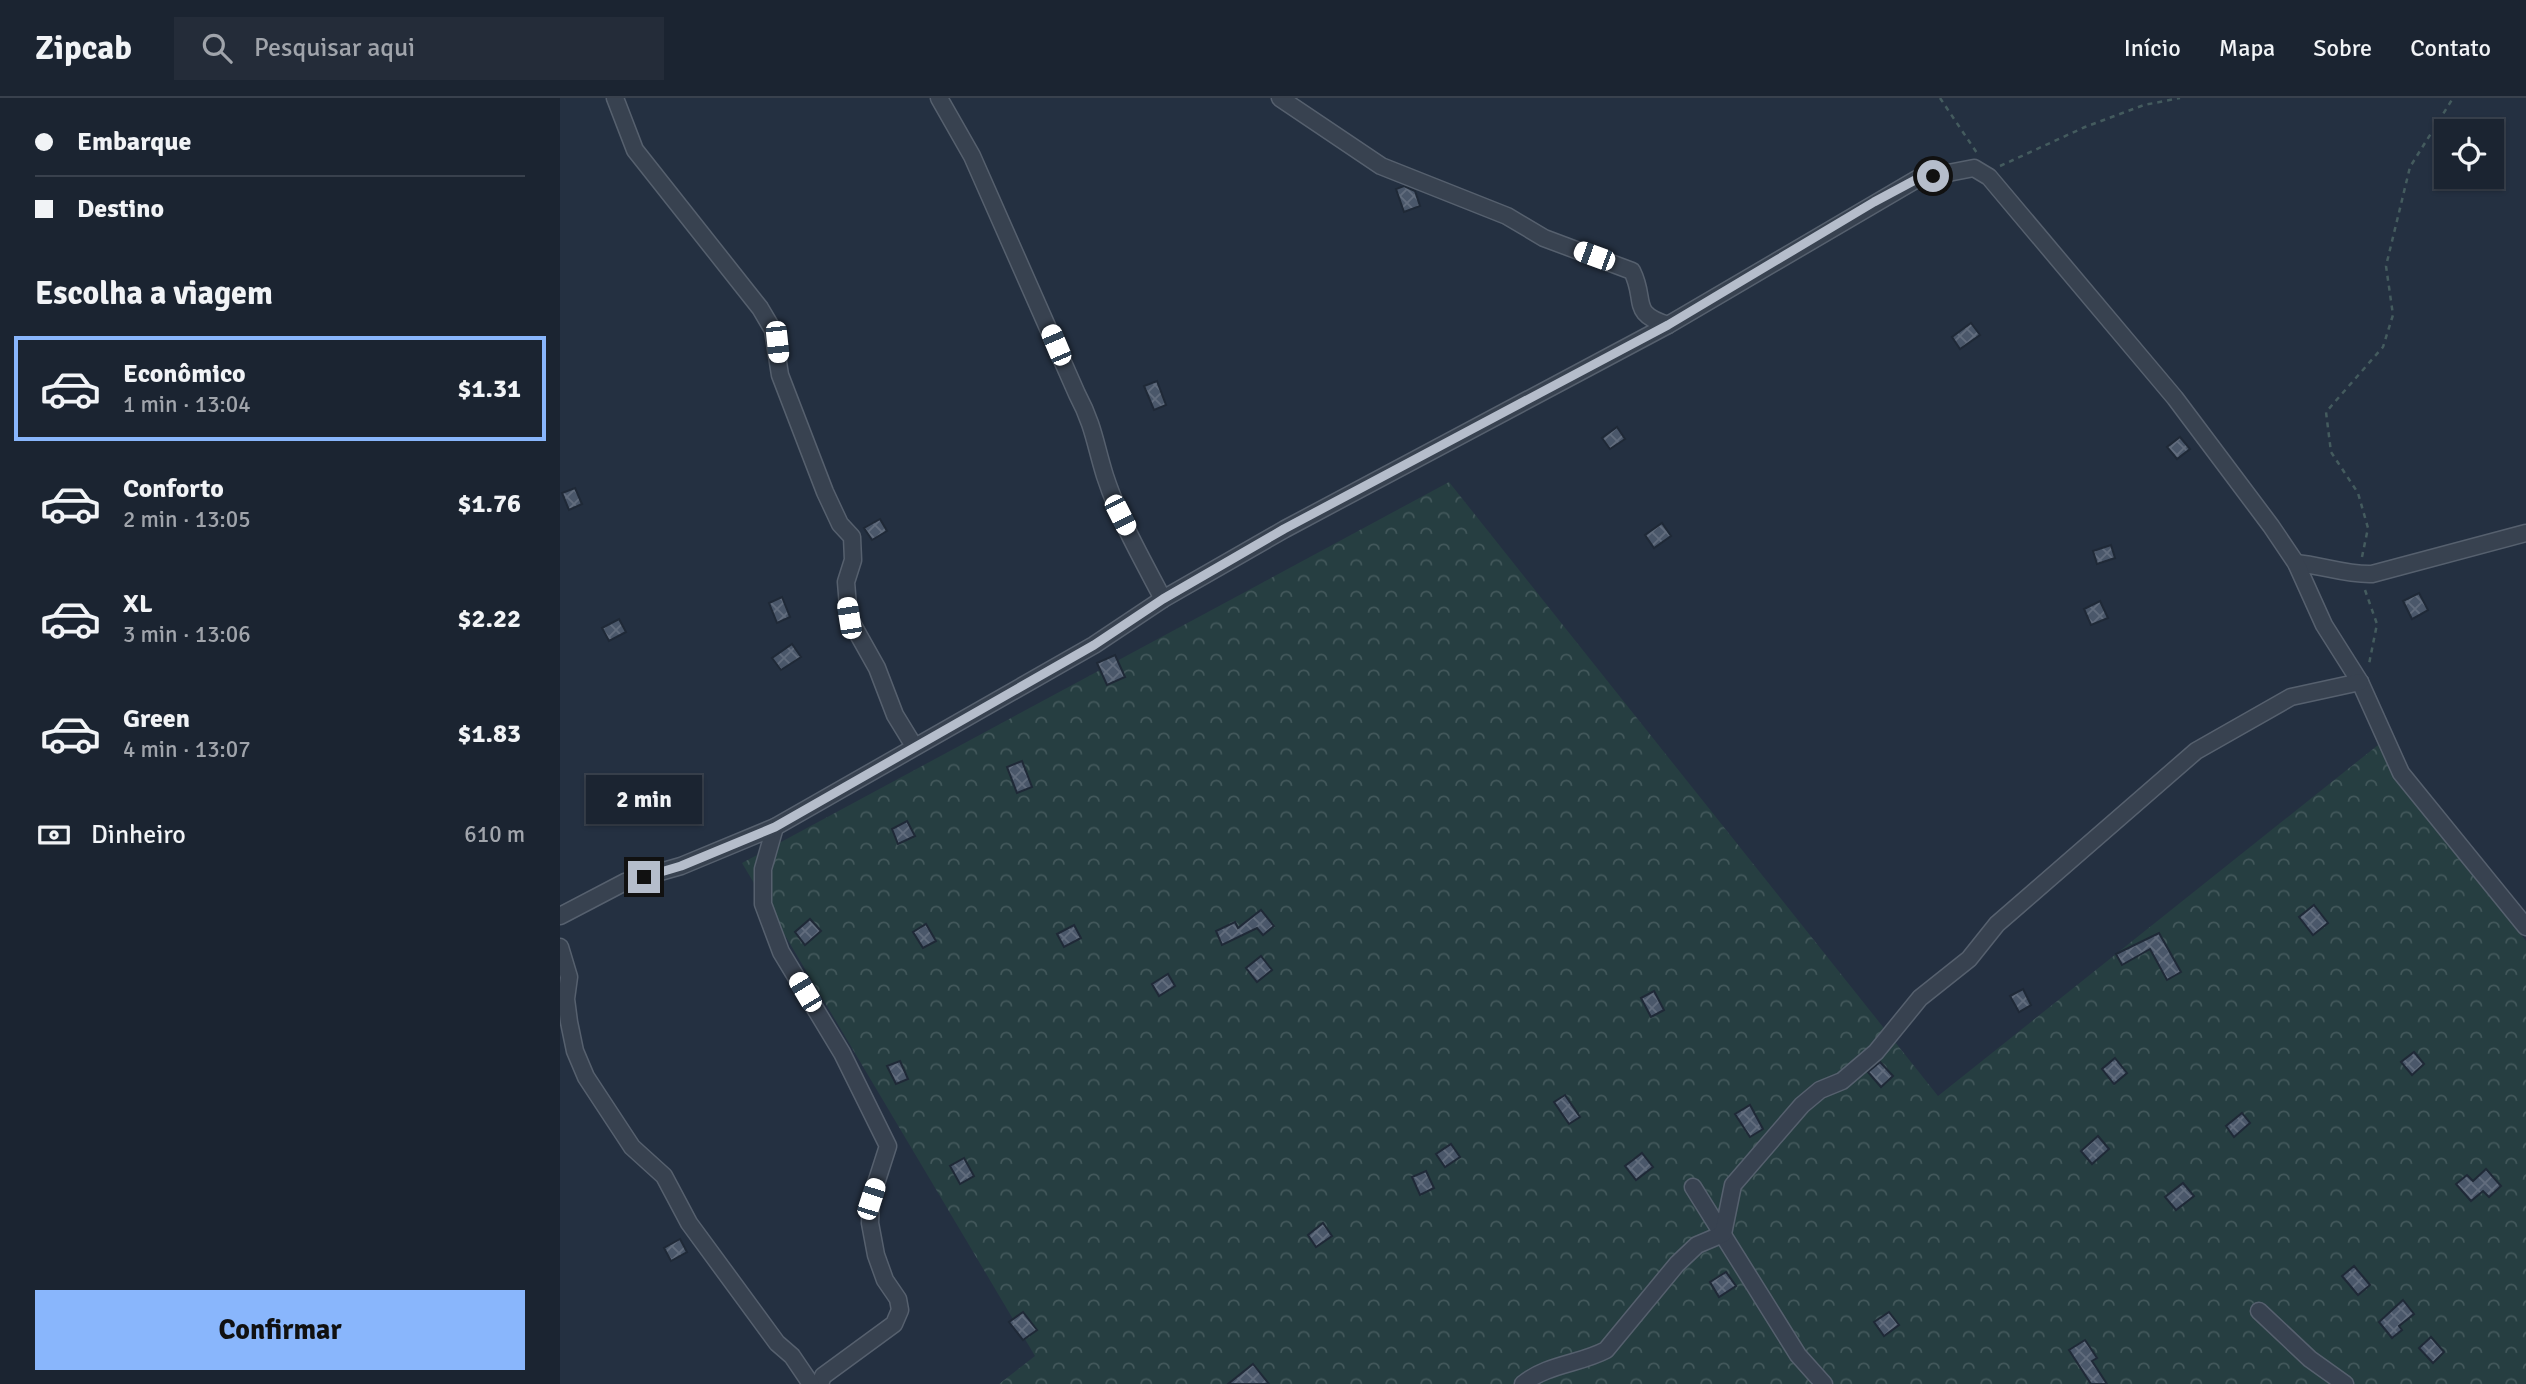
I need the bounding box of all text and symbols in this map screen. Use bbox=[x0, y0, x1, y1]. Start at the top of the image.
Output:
search box bbox=[174, 17, 664, 80]
text: Zipcab bbox=[35, 28, 132, 69]
icon: search bbox=[198, 29, 236, 67]
text: Pesquisar aqui bbox=[254, 32, 415, 64]
text: Início bbox=[2124, 33, 2181, 63]
text: Mapa bbox=[2219, 33, 2275, 63]
text: Sobre bbox=[2313, 33, 2372, 63]
text: Contato bbox=[2410, 33, 2491, 63]
map controls bbox=[2434, 119, 2504, 189]
button: locate bbox=[2434, 119, 2504, 189]
text: Embarque bbox=[77, 126, 191, 158]
route start bbox=[1917, 160, 1949, 192]
text: Destino bbox=[77, 193, 164, 225]
car bbox=[1571, 239, 1618, 273]
text: Escolha a viagem bbox=[35, 274, 273, 313]
car bbox=[765, 320, 790, 364]
car bbox=[1039, 322, 1074, 368]
icon: car bbox=[39, 357, 102, 420]
text: Econômico bbox=[123, 358, 246, 390]
text: $1.31 bbox=[457, 373, 521, 405]
text: 1 min · 13:04 bbox=[123, 390, 251, 419]
icon: car bbox=[39, 472, 102, 535]
text: Conforto bbox=[123, 473, 224, 505]
text: $1.76 bbox=[457, 488, 521, 520]
car bbox=[1102, 492, 1139, 538]
text: 2 min · 13:05 bbox=[123, 505, 251, 534]
icon: car bbox=[39, 587, 102, 650]
text: XL bbox=[123, 588, 153, 620]
car bbox=[836, 596, 863, 640]
text: $2.22 bbox=[457, 603, 521, 635]
text: 3 min · 13:06 bbox=[123, 620, 251, 649]
icon: car bbox=[39, 702, 102, 765]
text: Green bbox=[123, 703, 190, 735]
text: $1.83 bbox=[457, 718, 521, 750]
text: 4 min · 13:07 bbox=[123, 735, 251, 764]
callout: 2 min bbox=[586, 776, 702, 824]
text: 2 min bbox=[616, 785, 672, 814]
icon: cash bbox=[35, 816, 73, 854]
text: Dinheiro bbox=[91, 819, 186, 851]
text: 610 m bbox=[464, 820, 525, 849]
route end bbox=[628, 861, 660, 893]
car bbox=[786, 969, 825, 1015]
car bbox=[855, 1176, 888, 1222]
button: Confirmar bbox=[35, 1290, 525, 1370]

